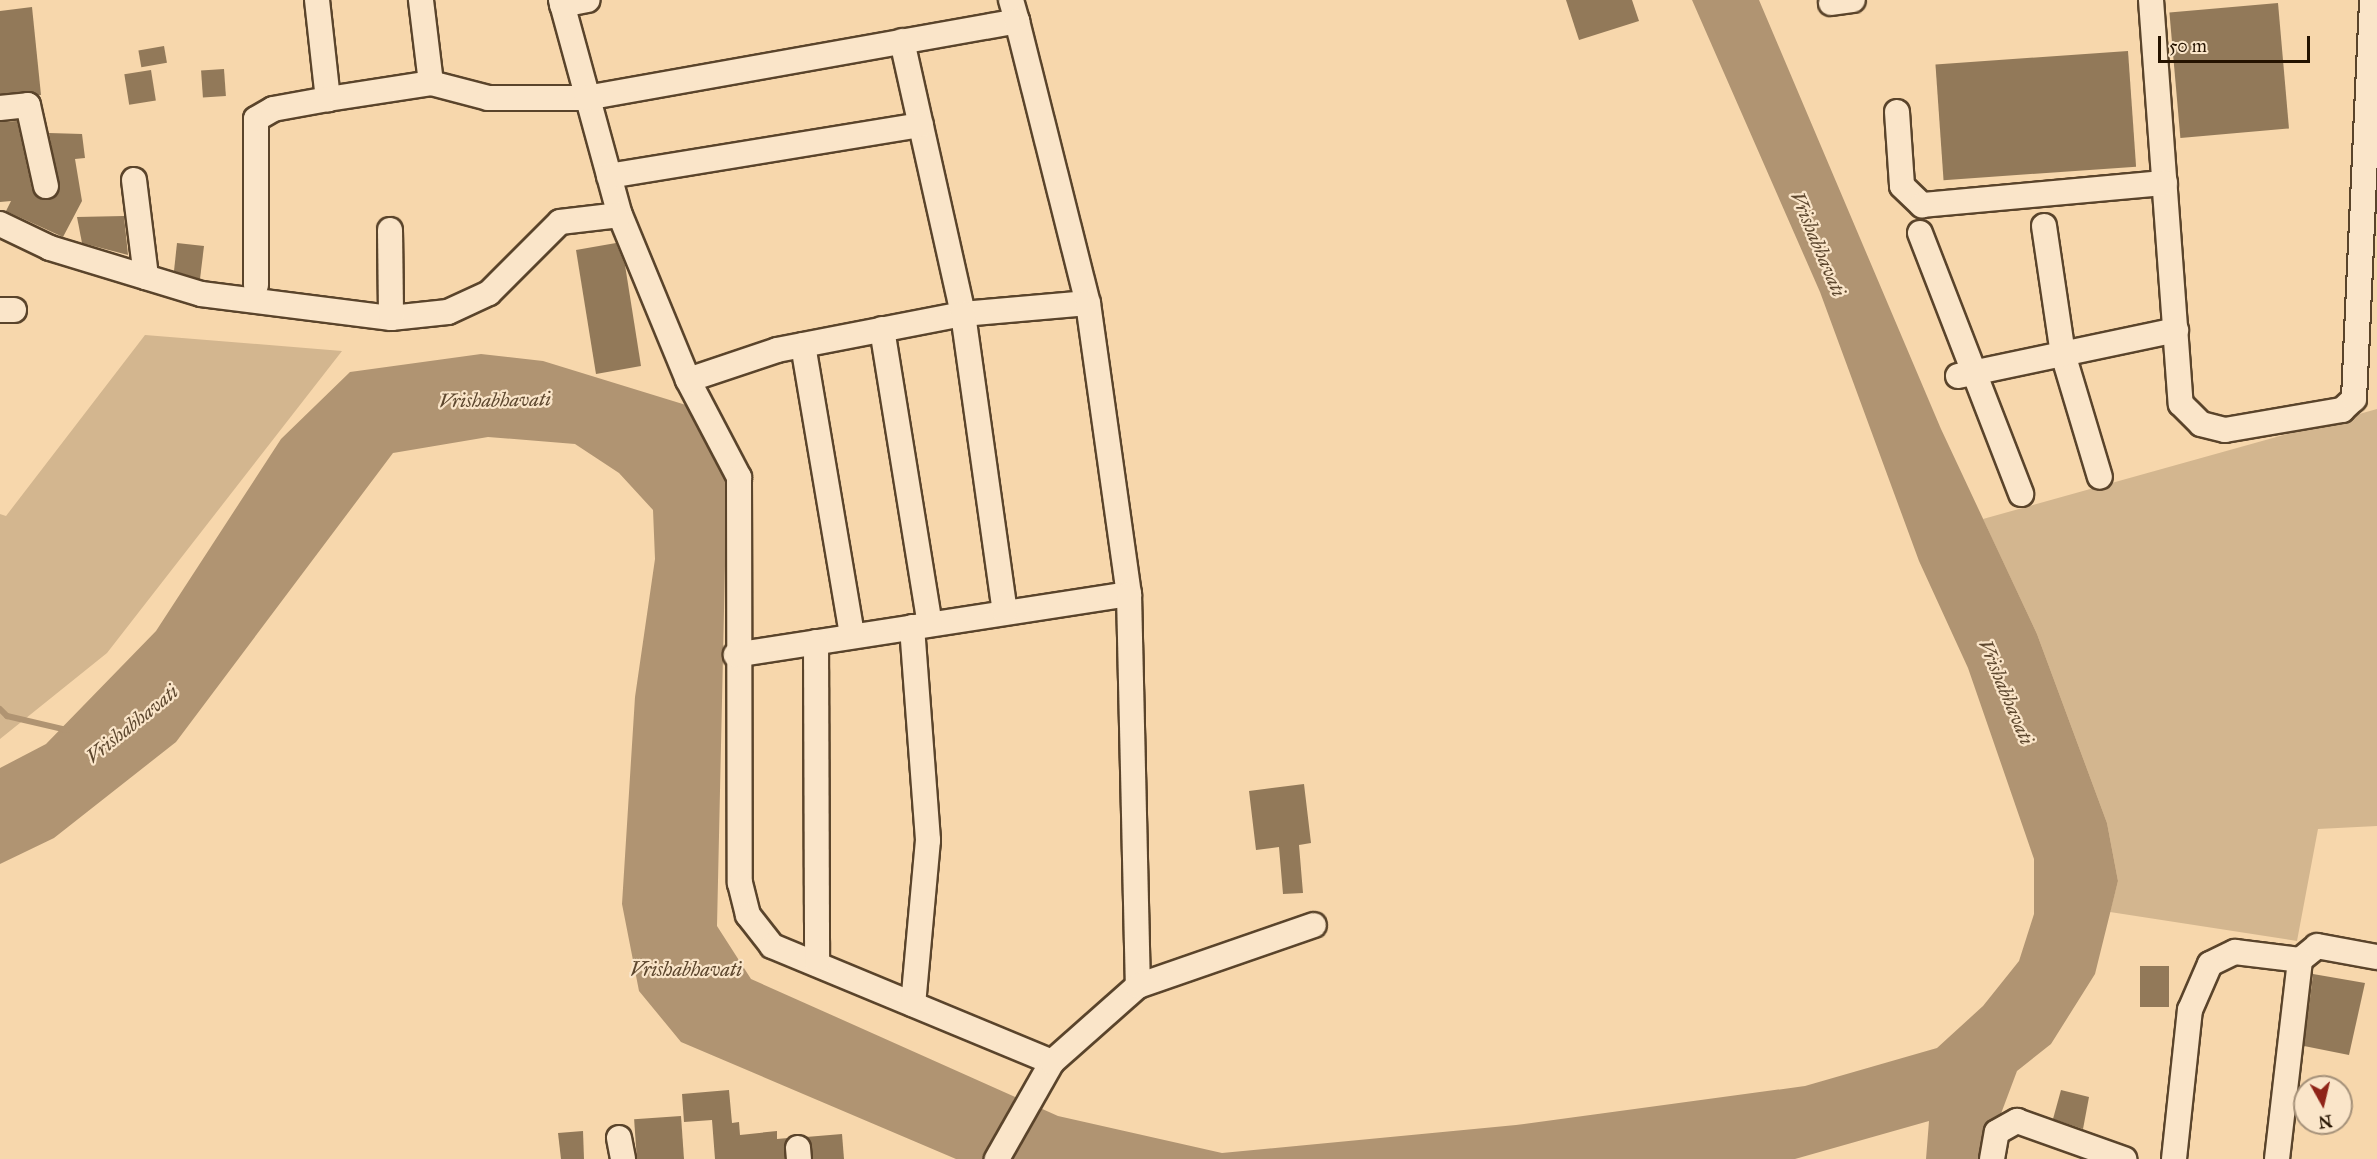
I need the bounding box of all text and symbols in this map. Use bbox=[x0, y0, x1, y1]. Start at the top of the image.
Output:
scale bar bbox=[2161, 24, 2312, 62]
text: 50 m bbox=[2169, 35, 2207, 57]
water label: Vrishabhavati bbox=[1785, 188, 1851, 300]
water label: Vrishabhavati bbox=[439, 387, 551, 413]
water label: Vrishabhavati bbox=[1973, 636, 2039, 748]
water label: Vrishabhavati bbox=[81, 679, 183, 769]
water label: Vrishabhavati bbox=[630, 957, 742, 981]
north arrow bbox=[2293, 1075, 2353, 1135]
text: N bbox=[2317, 1111, 2333, 1132]

